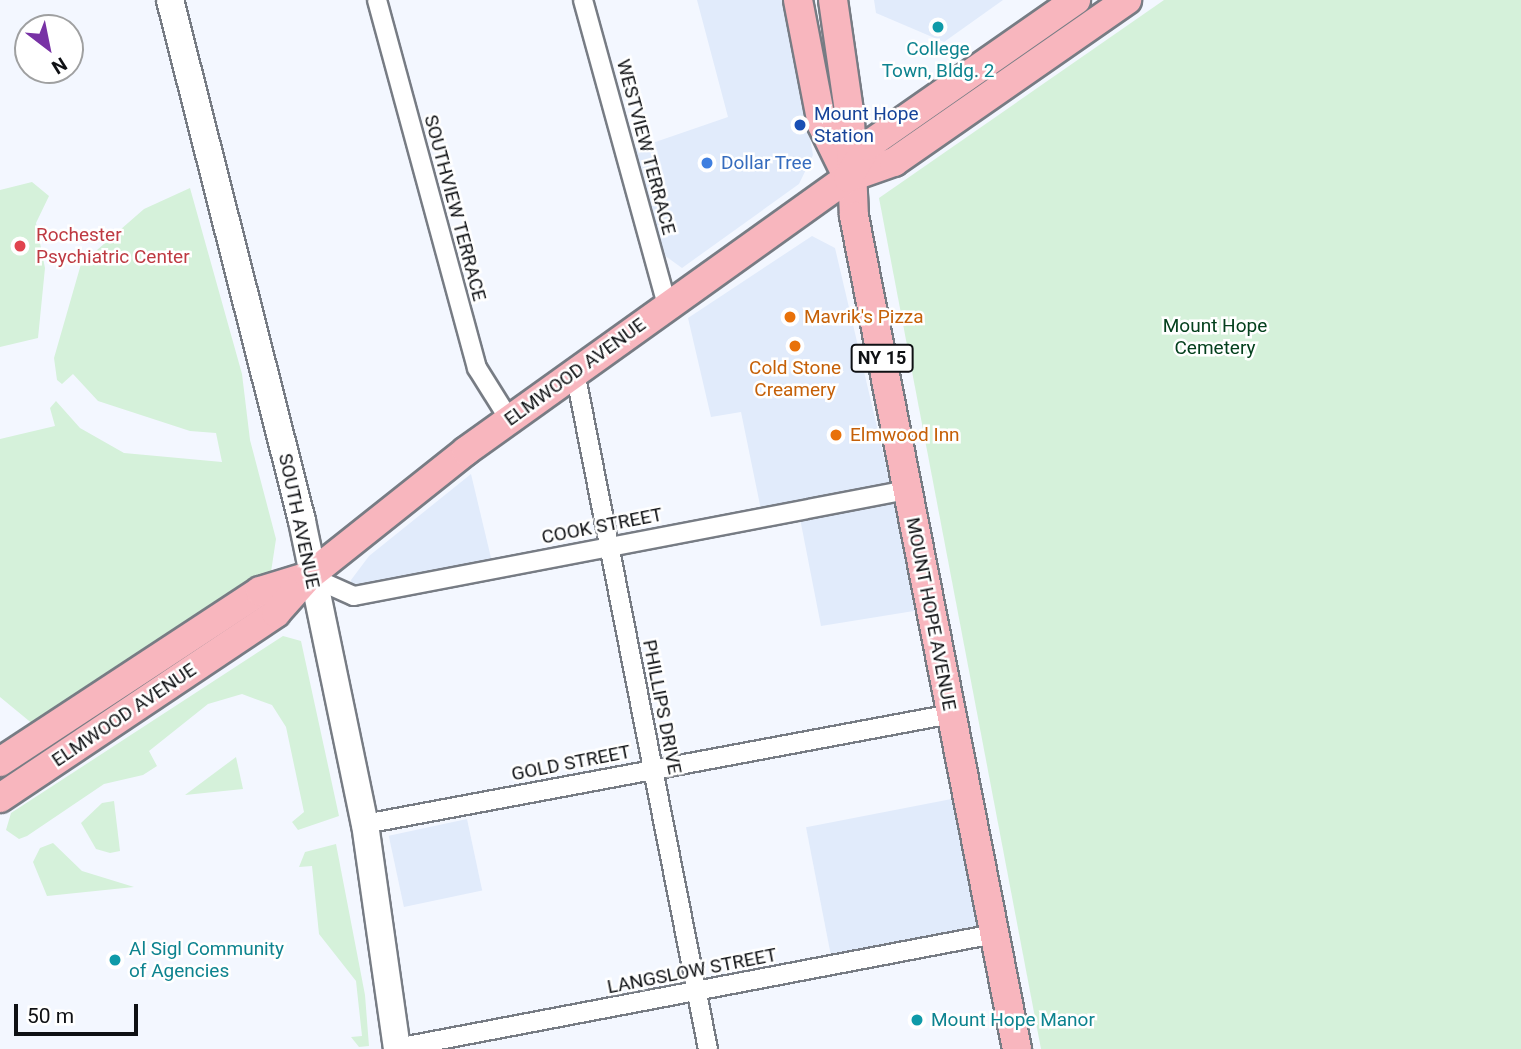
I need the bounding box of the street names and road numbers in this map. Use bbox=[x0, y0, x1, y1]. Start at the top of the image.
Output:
street label: WESTVIEW TERRACE bbox=[612, 57, 680, 237]
street label: SOUTHVIEW TERRACE bbox=[419, 112, 491, 304]
street label: ELMWOOD AVENUE bbox=[500, 313, 650, 431]
road number: NY 15 bbox=[850, 344, 914, 372]
street label: SOUTH AVENUE bbox=[274, 451, 324, 591]
street label: COOK STREET bbox=[540, 503, 664, 549]
street label: MOUNT HOPE AVENUE bbox=[901, 515, 961, 713]
street label: PHILLIPS DRIVE bbox=[638, 638, 686, 776]
street label: ELMWOOD AVENUE bbox=[48, 658, 200, 772]
street label: GOLD STREET bbox=[509, 740, 633, 786]
street label: LANGSLOW STREET bbox=[605, 943, 779, 999]

